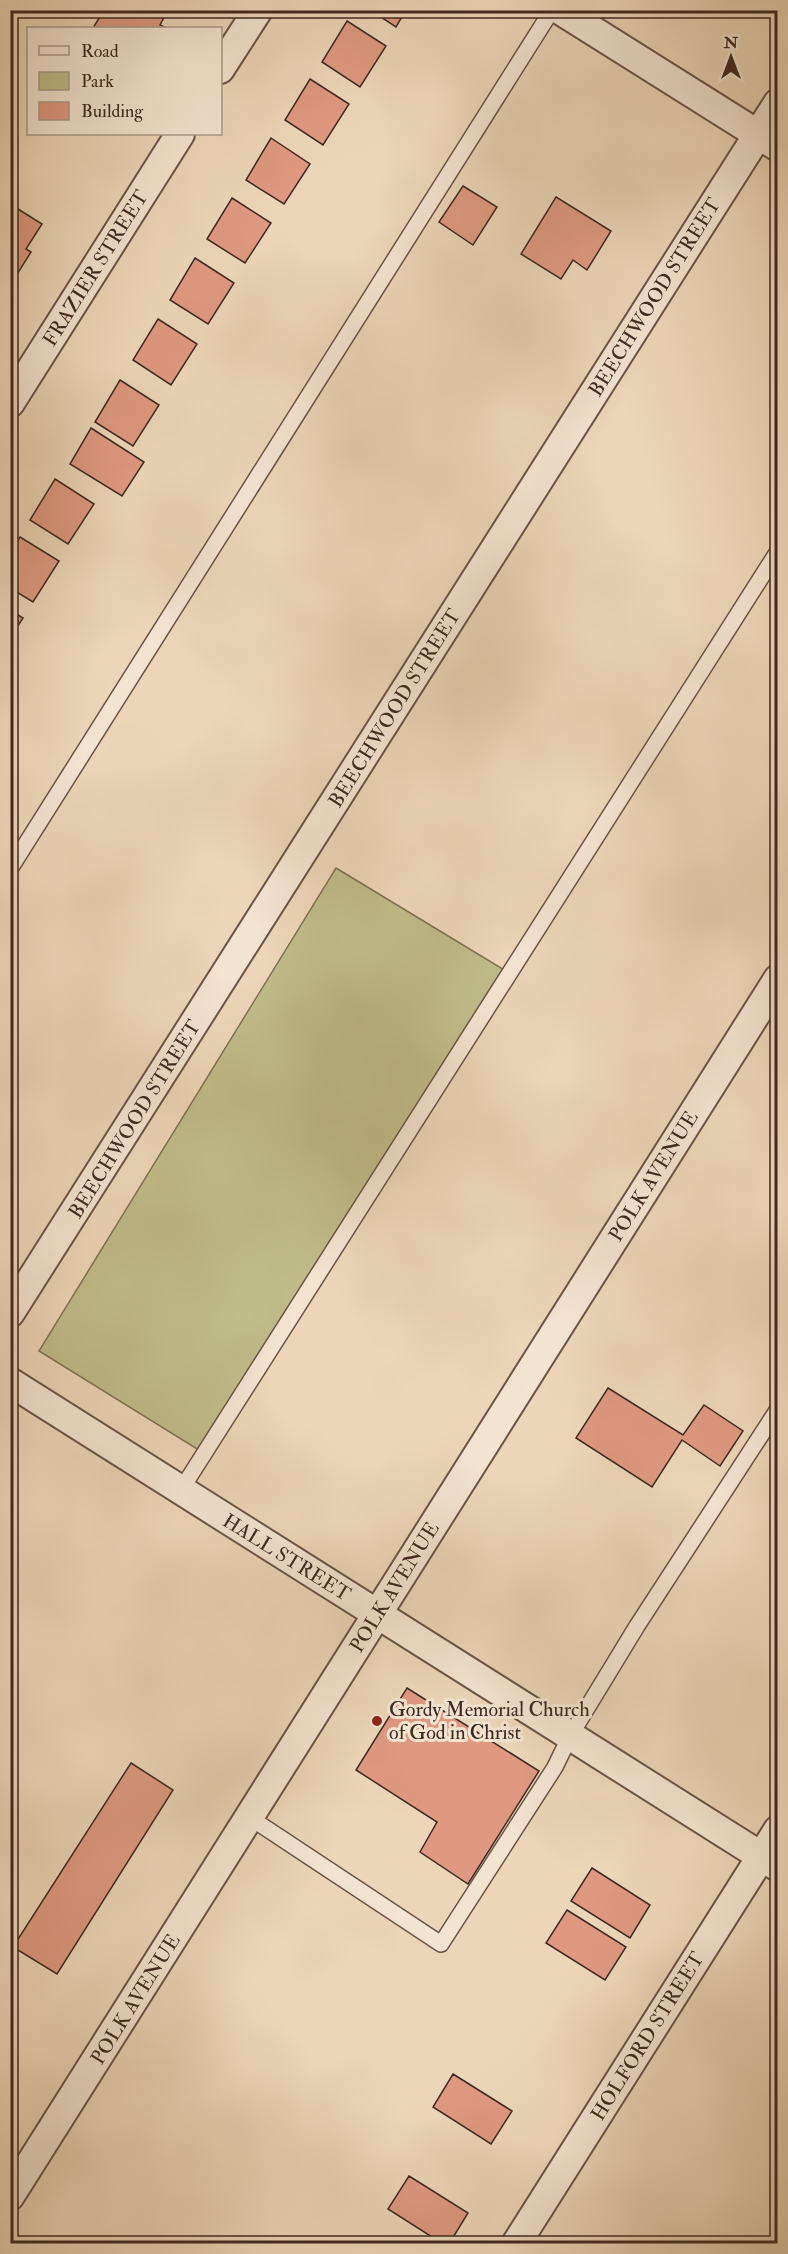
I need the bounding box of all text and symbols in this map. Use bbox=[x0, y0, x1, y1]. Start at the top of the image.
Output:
legend bbox=[27, 27, 222, 135]
north arrow bbox=[701, 27, 761, 87]
text: N bbox=[723, 33, 739, 53]
text: Road bbox=[81, 40, 119, 63]
text: Park bbox=[81, 70, 114, 93]
text: Building bbox=[81, 100, 144, 123]
street label: FRAZIER STREET bbox=[37, 185, 154, 351]
street label: BEECHWOOD STREET bbox=[583, 193, 726, 401]
street label: BEECHWOOD STREET bbox=[323, 604, 466, 812]
street label: BEECHWOOD STREET bbox=[63, 1015, 206, 1223]
street label: POLK AVENUE bbox=[603, 1106, 704, 1246]
street label: HALL STREET bbox=[218, 1508, 355, 1607]
street label: POLK AVENUE bbox=[344, 1517, 445, 1657]
place label: Gordy Memorial Church of God in Christ bbox=[389, 1697, 590, 1745]
marker: Gordy Memorial Church of God in Christ bbox=[370, 1714, 384, 1728]
street label: POLK AVENUE bbox=[85, 1929, 186, 2069]
street label: HOLFORD STREET bbox=[585, 1947, 710, 2125]

